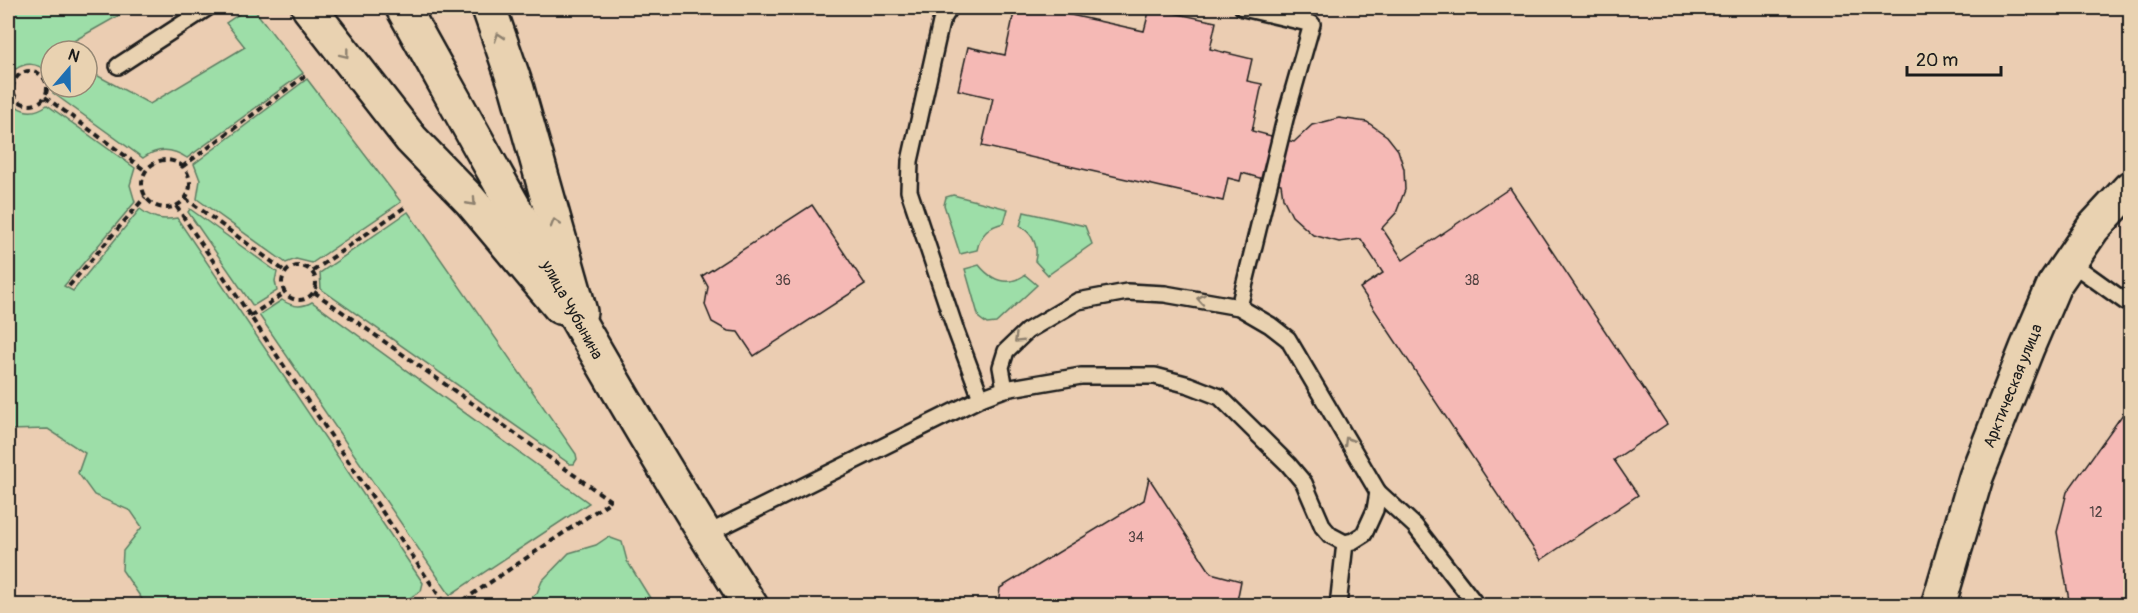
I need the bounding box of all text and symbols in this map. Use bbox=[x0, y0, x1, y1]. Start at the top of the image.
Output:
one-way arrow bbox=[493, 32, 506, 42]
north arrow bbox=[39, 39, 99, 99]
scale bar bbox=[1907, 39, 2002, 77]
text: N bbox=[65, 45, 82, 67]
one-way arrow bbox=[338, 47, 349, 58]
text: 20 m bbox=[1916, 49, 1958, 72]
one-way arrow bbox=[465, 195, 476, 206]
one-way arrow bbox=[550, 218, 562, 229]
street label: улица Чубынина bbox=[536, 256, 607, 363]
house number: 36 bbox=[775, 272, 791, 289]
house number: 38 bbox=[1465, 272, 1479, 289]
one-way arrow bbox=[1196, 293, 1206, 306]
street label: Арктическая улица bbox=[1979, 321, 2047, 451]
one-way arrow bbox=[1015, 331, 1026, 342]
one-way arrow bbox=[1343, 437, 1355, 447]
house number: 12 bbox=[2089, 504, 2103, 521]
house number: 34 bbox=[1128, 529, 1144, 546]

